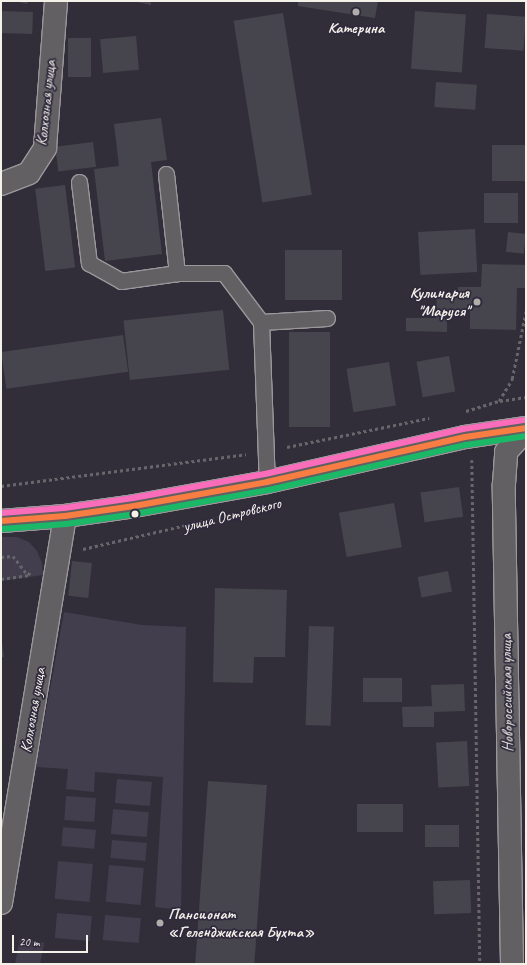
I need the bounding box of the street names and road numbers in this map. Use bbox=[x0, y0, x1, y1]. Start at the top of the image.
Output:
street label: Колхозная улица bbox=[32, 59, 60, 147]
street label: улица Островского bbox=[180, 493, 284, 537]
street label: Новороссийская улица bbox=[496, 633, 518, 753]
street label: Колхозная улица bbox=[16, 665, 50, 755]

